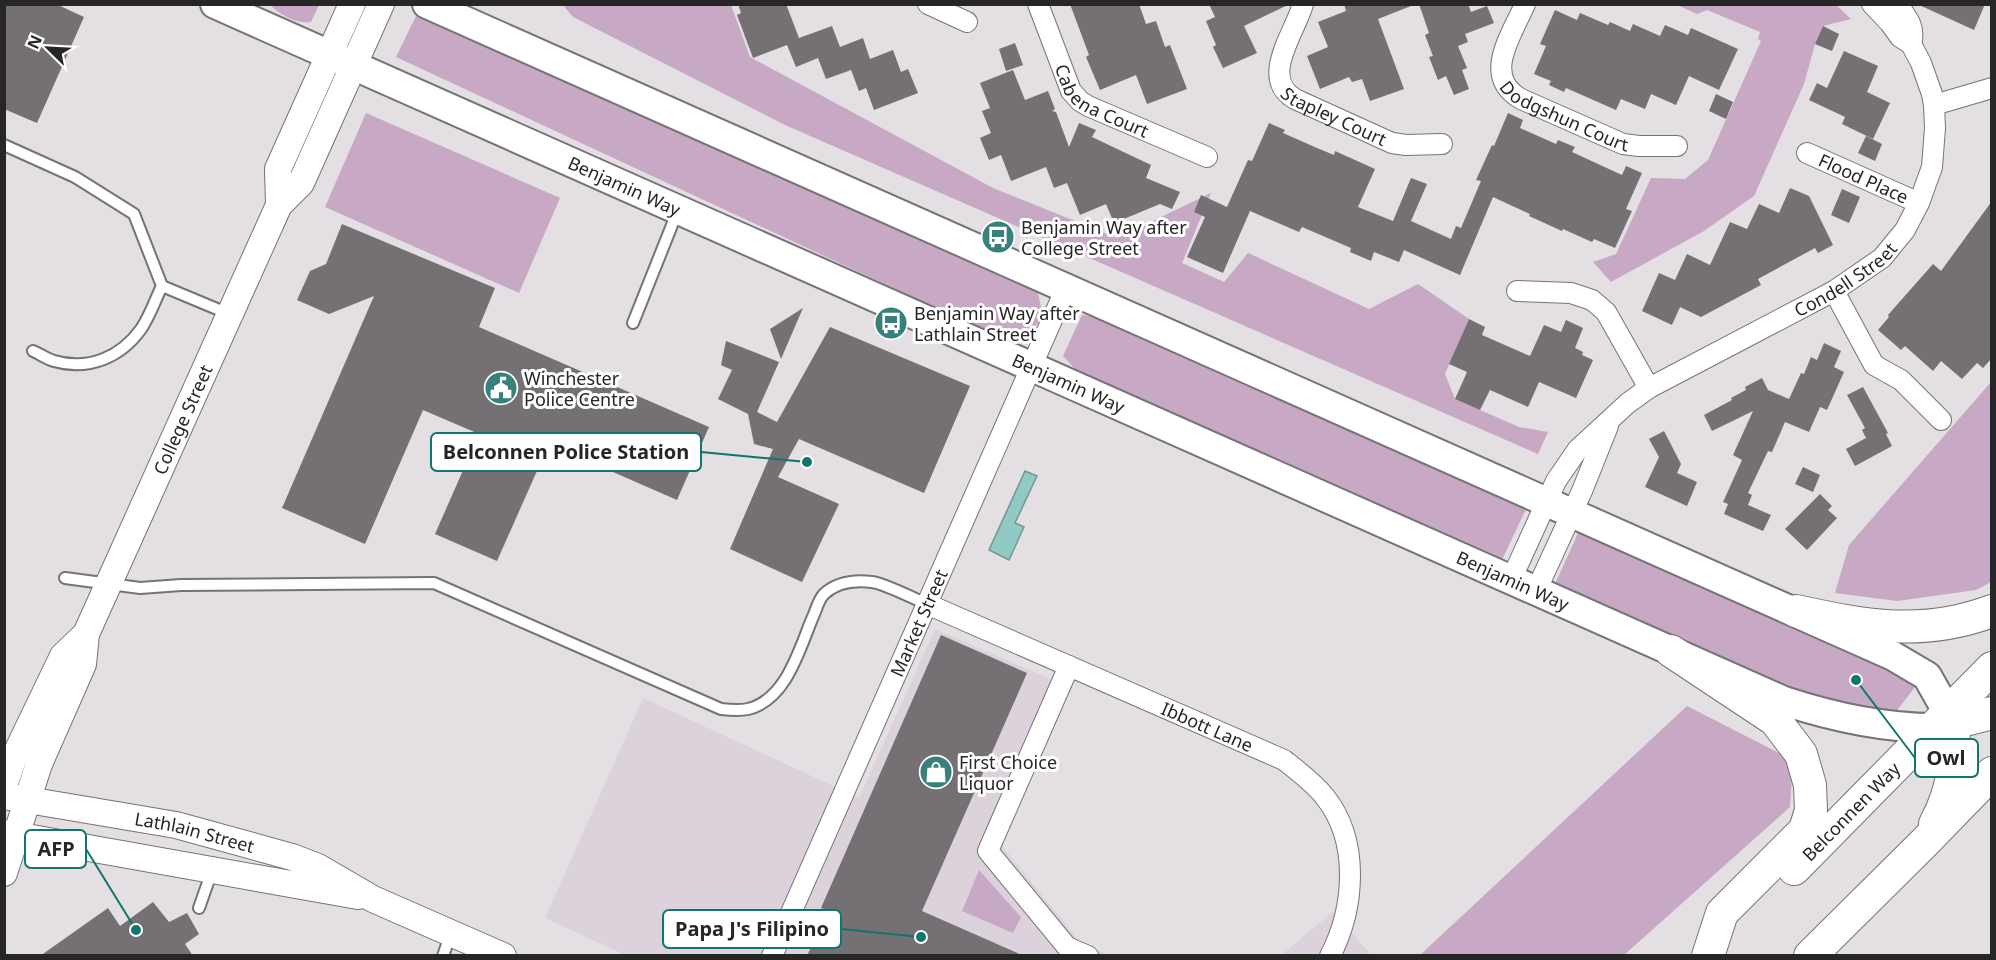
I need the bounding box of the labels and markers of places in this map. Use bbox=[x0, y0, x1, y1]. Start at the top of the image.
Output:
place label: Benjamin Way after College Street bbox=[1021, 215, 1187, 260]
bus stop icon: Benjamin Way after College Street bbox=[980, 219, 1016, 255]
place label: Benjamin Way after Lathlain Street bbox=[914, 301, 1080, 346]
bus stop icon: Benjamin Way after Lathlain Street bbox=[873, 305, 909, 341]
place label: Winchester Police Centre bbox=[524, 366, 635, 411]
public building icon: Winchester Police Centre bbox=[483, 370, 519, 406]
callout: Belconnen Police Station bbox=[431, 433, 701, 471]
callout: Owl bbox=[1915, 739, 1978, 777]
place label: First Choice Liquor bbox=[959, 750, 1057, 795]
shop icon: First Choice Liquor bbox=[918, 754, 954, 790]
callout: AFP bbox=[25, 830, 86, 868]
callout: Papa J's Filipino bbox=[663, 910, 841, 948]

